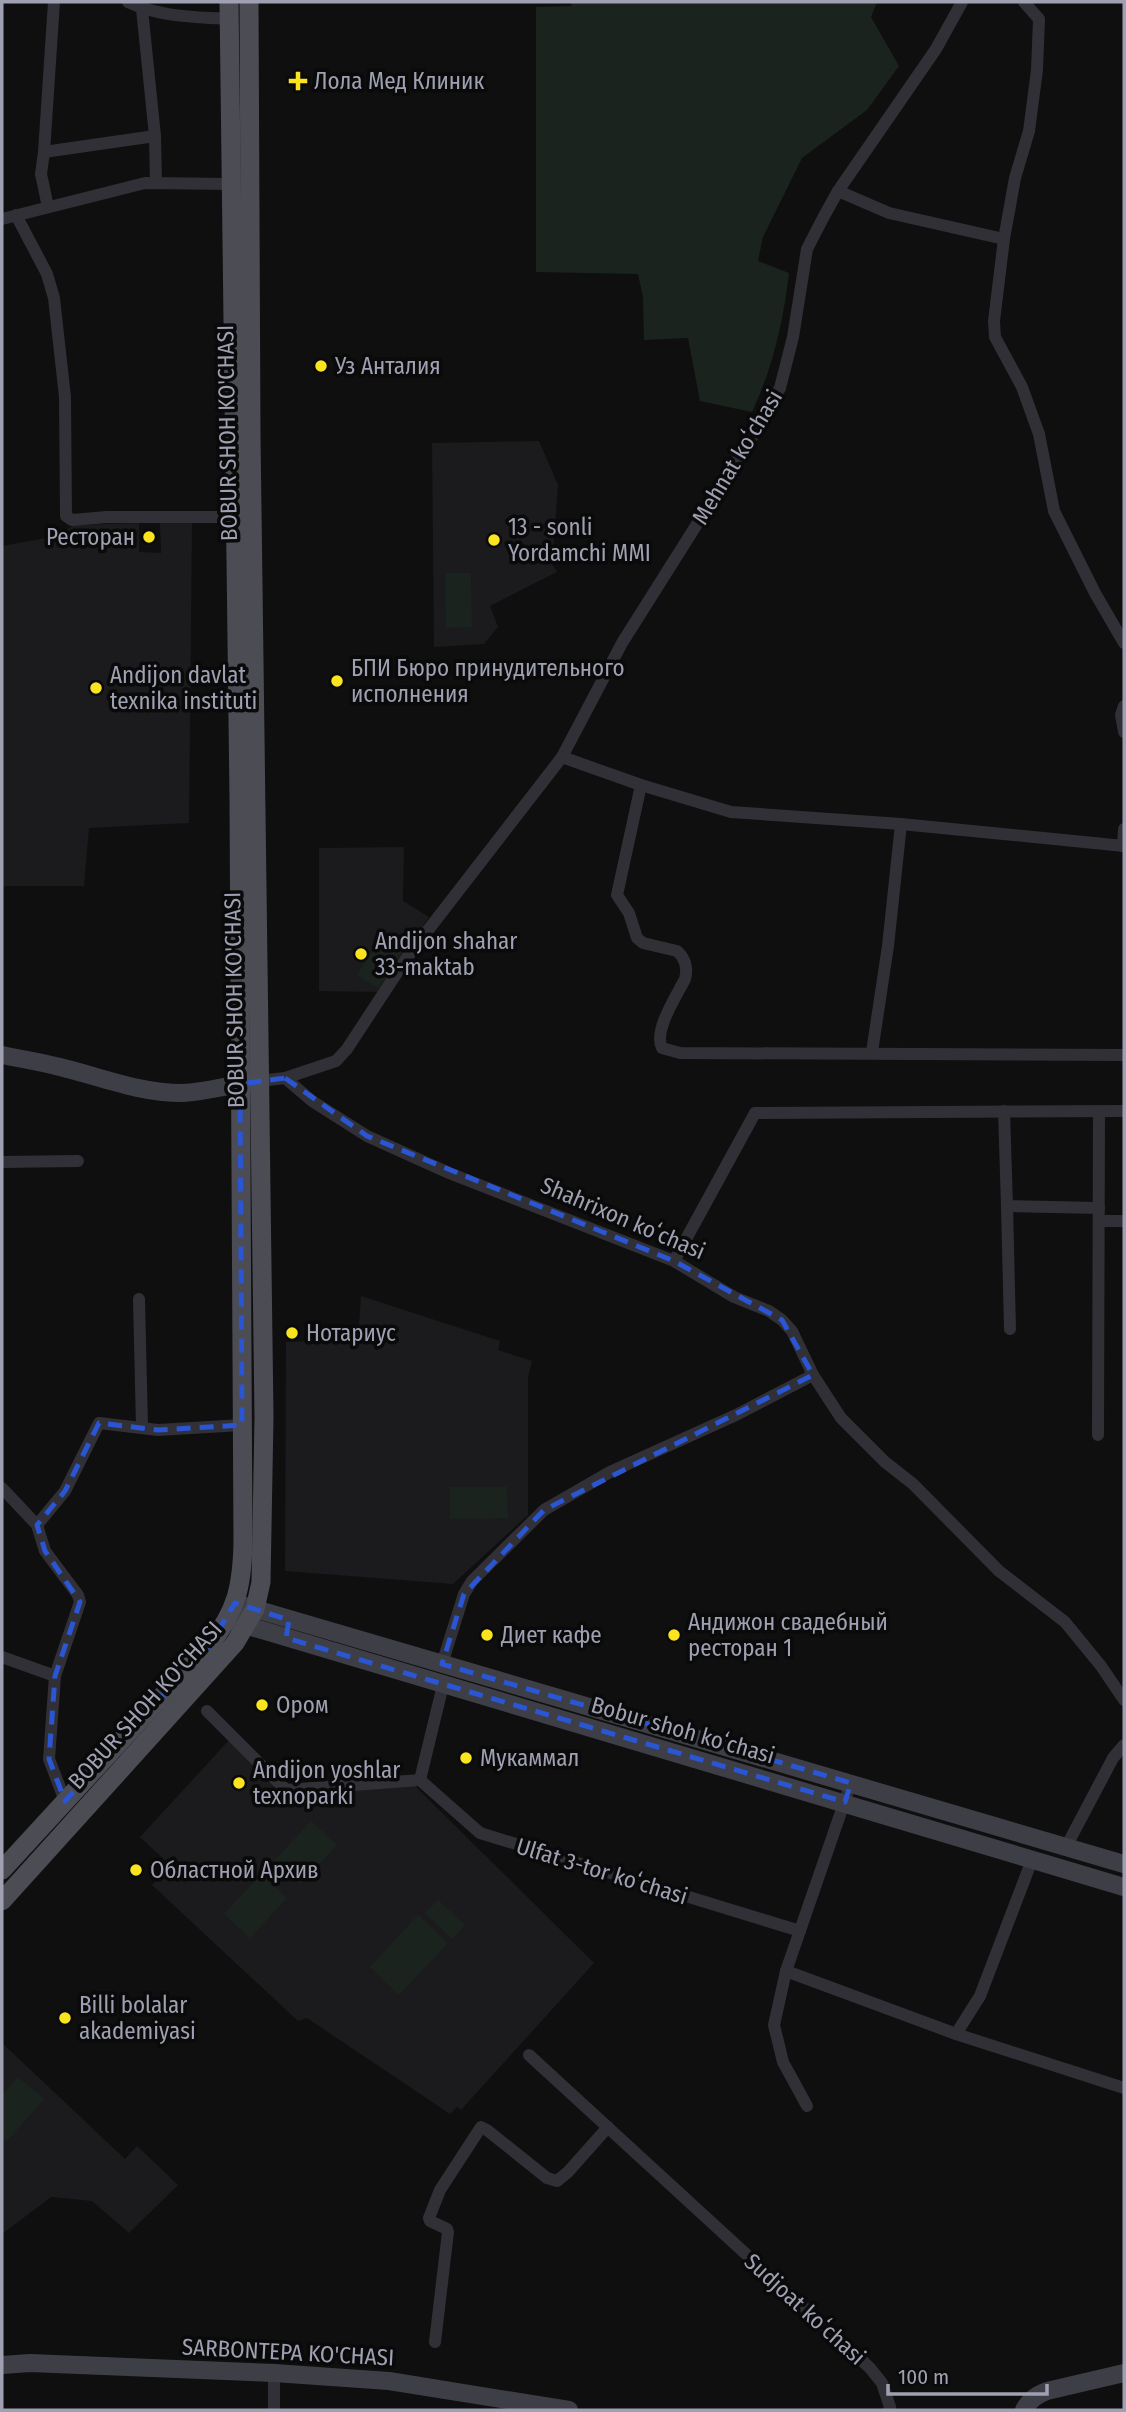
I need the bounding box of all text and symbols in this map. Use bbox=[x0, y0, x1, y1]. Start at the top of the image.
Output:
place label: Лола Мед Клиник bbox=[314, 67, 484, 95]
marker: Лола Мед Клиник bbox=[288, 71, 308, 91]
street label: BOBUR SHOH KO'CHASI bbox=[211, 325, 243, 541]
place label: Уз Анталия bbox=[334, 352, 441, 380]
marker: Уз Анталия bbox=[313, 358, 329, 374]
street label: Mehnat koʻchasi bbox=[686, 385, 788, 529]
place label: 13 - sonli Yordamchi MMI bbox=[508, 513, 651, 567]
place label: Ресторан bbox=[46, 523, 135, 551]
marker: Ресторан bbox=[141, 529, 157, 545]
marker: 13 - sonli Yordamchi MMI bbox=[486, 532, 502, 548]
place label: БПИ Бюро принудительного исполнения bbox=[351, 654, 625, 708]
place label: Andijon davlat texnika instituti bbox=[110, 661, 257, 715]
marker: БПИ Бюро принудительного исполнения bbox=[329, 673, 345, 689]
marker: Andijon davlat texnika instituti bbox=[88, 680, 104, 696]
street label: BOBUR SHOH KO'CHASI bbox=[218, 892, 250, 1108]
place label: Andijon shahar 33-maktab bbox=[375, 927, 517, 981]
marker: Andijon shahar 33-maktab bbox=[353, 946, 369, 962]
street label: Shahrixon koʻchasi bbox=[537, 1171, 709, 1265]
place label: Нотариус bbox=[306, 1319, 396, 1347]
marker: Нотариус bbox=[284, 1325, 300, 1341]
place label: Андижон свадебный ресторан 1 bbox=[688, 1608, 888, 1662]
street label: BOBUR SHOH KO'CHASI bbox=[62, 1615, 228, 1795]
place label: Диет кафе bbox=[500, 1621, 602, 1649]
marker: Диет кафе bbox=[479, 1627, 495, 1643]
marker: Андижон свадебный ресторан 1 bbox=[666, 1627, 682, 1643]
street label: Bobur shoh koʻchasi bbox=[588, 1690, 778, 1770]
place label: Ором bbox=[276, 1691, 329, 1719]
marker: Ором bbox=[254, 1697, 270, 1713]
place label: Мукаммал bbox=[480, 1744, 579, 1772]
marker: Мукаммал bbox=[458, 1750, 474, 1766]
place label: Andijon yoshlar texnoparki bbox=[253, 1756, 400, 1810]
marker: Andijon yoshlar texnoparki bbox=[231, 1775, 247, 1791]
street label: Ulfat 3-tor koʻchasi bbox=[513, 1832, 691, 1910]
place label: Областной Архив bbox=[150, 1856, 319, 1884]
marker: Областной Архив bbox=[128, 1862, 144, 1878]
place label: Billi bolalar akademiyasi bbox=[79, 1991, 196, 2045]
marker: Billi bolalar akademiyasi bbox=[57, 2010, 73, 2026]
street label: Sudjoat koʻchasi bbox=[739, 2247, 871, 2371]
street label: SARBONTEPA KO'CHASI bbox=[181, 2332, 395, 2372]
scale bar bbox=[888, 2352, 1047, 2396]
text: 100 m bbox=[898, 2364, 949, 2390]

